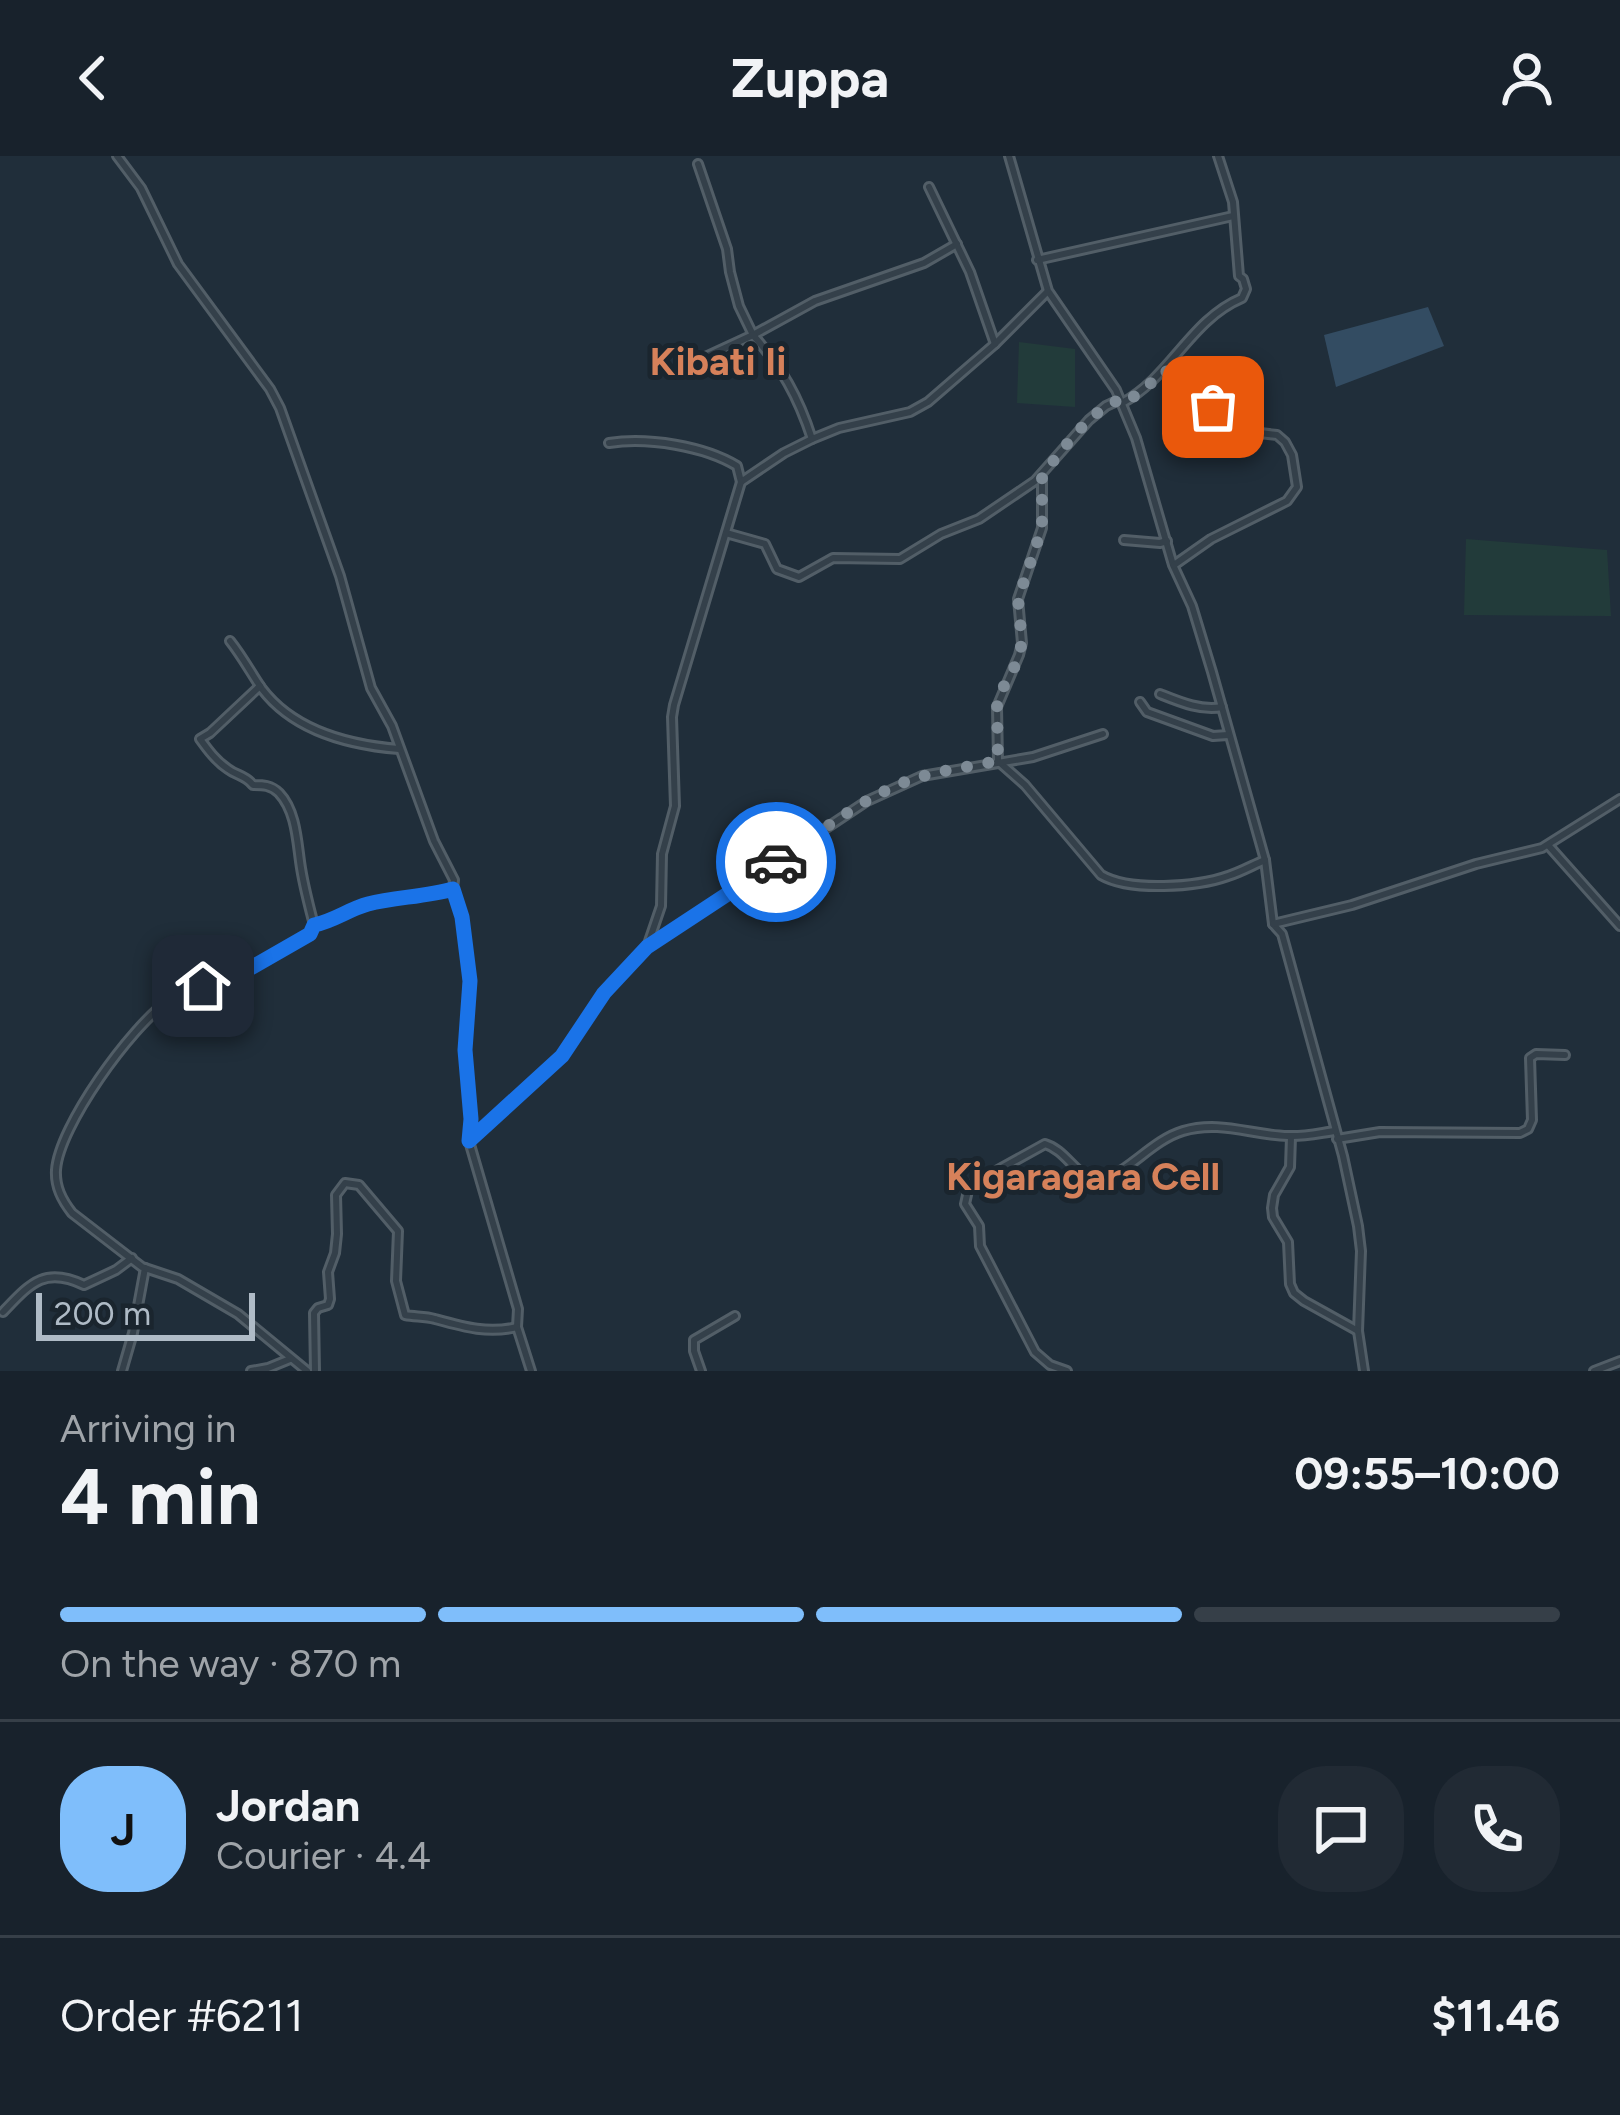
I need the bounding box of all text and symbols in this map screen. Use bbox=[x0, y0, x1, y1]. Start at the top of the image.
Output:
icon: back bbox=[60, 45, 126, 111]
icon: person bbox=[1494, 45, 1560, 111]
text: Zuppa bbox=[731, 46, 889, 111]
district label: Kibati Ii bbox=[650, 338, 786, 385]
pin bbox=[1162, 356, 1264, 458]
icon: bag bbox=[1180, 374, 1246, 440]
courier bbox=[716, 802, 836, 922]
icon: car bbox=[743, 829, 809, 895]
pin bbox=[152, 935, 254, 1037]
icon: home bbox=[170, 953, 236, 1019]
district label: Kigaragara Cell bbox=[946, 1153, 1220, 1200]
scale bar bbox=[36, 1287, 255, 1340]
text: 200 m bbox=[54, 1294, 151, 1333]
text: Arriving in bbox=[60, 1405, 236, 1452]
text: 09:55–10:00 bbox=[1294, 1446, 1560, 1500]
text: 4 min bbox=[60, 1450, 261, 1544]
text: On the way · 870 m bbox=[60, 1640, 401, 1687]
button: chat bbox=[1278, 1766, 1404, 1892]
button: phone bbox=[1434, 1766, 1560, 1892]
text: Jordan bbox=[216, 1778, 360, 1832]
text: J bbox=[111, 1802, 135, 1856]
text: Courier · 4.4 bbox=[216, 1832, 431, 1879]
text: Order #6211 bbox=[60, 1988, 304, 2042]
text: $11.46 bbox=[1431, 1988, 1560, 2042]

